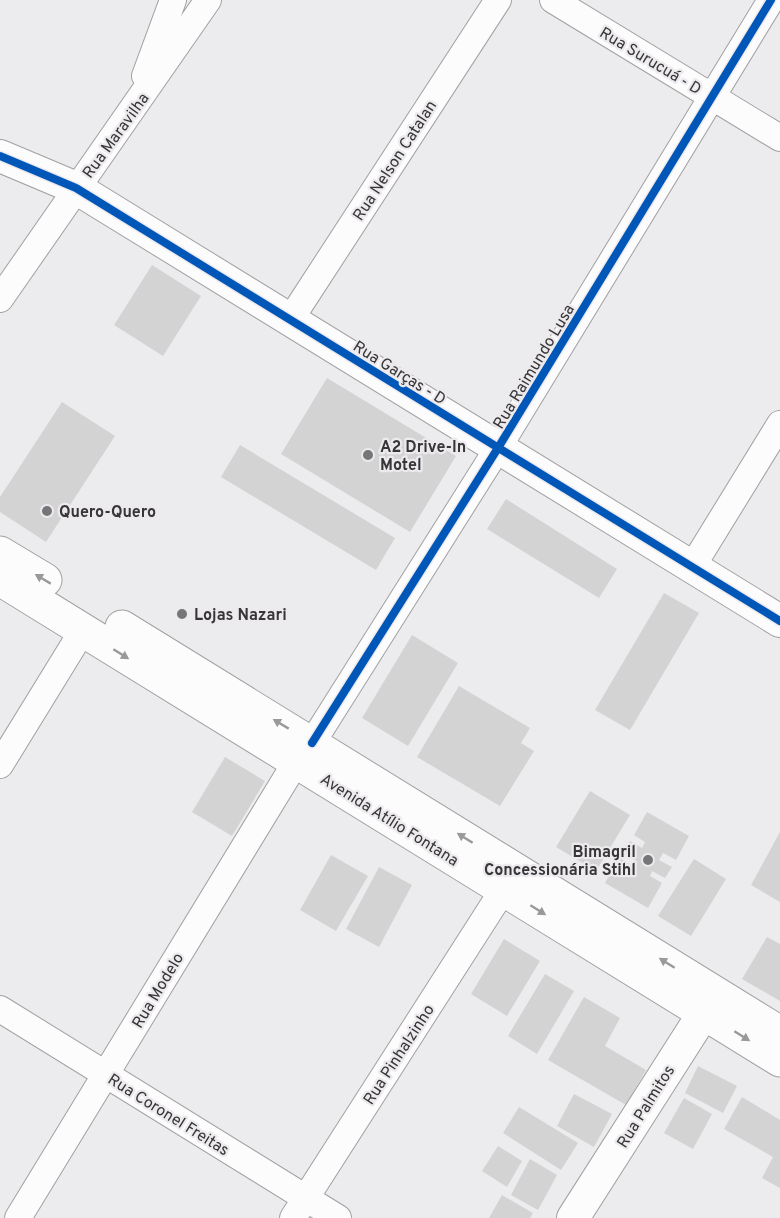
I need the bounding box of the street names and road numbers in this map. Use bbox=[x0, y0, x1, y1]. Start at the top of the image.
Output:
street label: Rua Surucuá - D bbox=[595, 23, 705, 100]
street label: Rua Maravilha bbox=[79, 89, 154, 183]
street label: Rua Nelson Catalan bbox=[349, 97, 442, 225]
street label: Rua Raimundo Lusa bbox=[490, 301, 580, 433]
street label: Rua Garças - D bbox=[349, 337, 449, 410]
street label: Avenida Atílio Fontana bbox=[316, 770, 462, 871]
street label: Rua Modelo bbox=[128, 950, 189, 1032]
street label: Rua Pinhalzinho bbox=[360, 1001, 440, 1109]
street label: Rua Palmitos bbox=[613, 1062, 680, 1152]
street label: Rua Coronel Freitas bbox=[103, 1070, 232, 1161]

